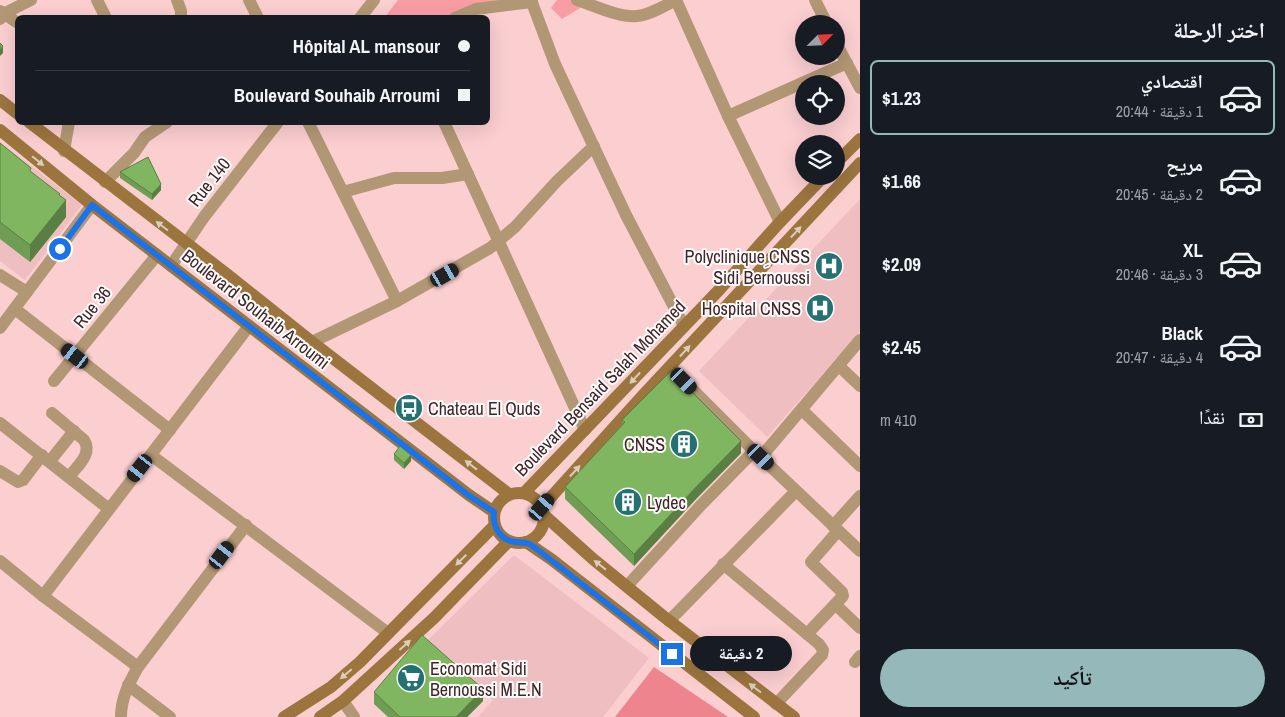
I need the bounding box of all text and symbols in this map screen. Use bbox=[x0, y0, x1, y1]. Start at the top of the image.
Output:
north arrow bbox=[795, 15, 845, 65]
map controls bbox=[795, 15, 845, 185]
text: اختر الرحلة bbox=[1173, 15, 1265, 45]
text: Hôpital AL mansour bbox=[293, 33, 440, 59]
text: اقتصادي bbox=[1141, 68, 1203, 94]
button: locate bbox=[795, 75, 845, 125]
icon: car bbox=[1218, 75, 1263, 120]
text: Boulevard Souhaib Arroumi bbox=[234, 82, 440, 108]
text: $1.23 bbox=[882, 85, 921, 111]
text: 1 دقيقة · 20:44 bbox=[1116, 100, 1203, 122]
button: layers bbox=[795, 135, 845, 185]
text: مريح bbox=[1166, 151, 1203, 177]
street label: Rue 140 bbox=[182, 152, 236, 212]
one-way arrow bbox=[31, 155, 44, 166]
icon: car bbox=[1218, 158, 1263, 203]
text: $1.66 bbox=[882, 168, 921, 194]
text: 2 دقيقة · 20:45 bbox=[1116, 183, 1203, 205]
one-way arrow bbox=[156, 220, 169, 231]
one-way arrow bbox=[790, 226, 801, 239]
text: XL bbox=[1183, 237, 1203, 263]
route start bbox=[49, 238, 71, 260]
icon: car bbox=[1218, 241, 1263, 286]
street label: Boulevard Souhaib Arroumi bbox=[177, 243, 335, 375]
place label: Polyclinique ِCNSS Sidi Bernoussi bbox=[685, 244, 810, 290]
hospital icon: Polyclinique ِCNSS Sidi Bernoussi bbox=[814, 251, 844, 281]
text: $2.09 bbox=[882, 251, 921, 277]
car bbox=[428, 261, 461, 289]
text: 3 دقيقة · 20:46 bbox=[1116, 263, 1203, 285]
street label: Rue 36 bbox=[67, 281, 117, 333]
hospital icon: Hospital CNSS bbox=[805, 293, 835, 323]
street label: Boulevard Bensaid Salah Mohamed bbox=[509, 294, 691, 482]
place label: Hospital CNSS bbox=[702, 296, 801, 321]
text: Black bbox=[1161, 320, 1203, 346]
icon: car bbox=[1218, 324, 1263, 369]
text: $2.45 bbox=[882, 334, 921, 360]
car bbox=[58, 341, 91, 371]
one-way arrow bbox=[679, 346, 691, 358]
text: 4 دقيقة · 20:47 bbox=[1116, 346, 1203, 368]
car bbox=[668, 365, 699, 397]
one-way arrow bbox=[629, 371, 641, 383]
bus stop icon: Chateau El Quds bbox=[394, 393, 424, 423]
place label: Chateau El Quds bbox=[428, 396, 540, 421]
text: نقدًا bbox=[1199, 404, 1225, 430]
icon: cash bbox=[1237, 406, 1265, 434]
text: 410 m bbox=[880, 409, 916, 431]
building icon: CNSS bbox=[669, 429, 699, 459]
place label: CNSS bbox=[624, 432, 665, 457]
car bbox=[744, 441, 777, 473]
car bbox=[124, 452, 155, 484]
one-way arrow bbox=[465, 459, 478, 470]
one-way arrow bbox=[569, 465, 581, 477]
building icon: Lydec bbox=[613, 487, 643, 517]
place label: Lydec bbox=[647, 490, 686, 515]
car bbox=[526, 491, 557, 523]
car bbox=[206, 539, 237, 571]
one-way arrow bbox=[455, 553, 467, 565]
one-way arrow bbox=[594, 559, 607, 570]
callout: 2 دقيقة bbox=[690, 636, 792, 672]
one-way arrow bbox=[398, 639, 410, 651]
text: 2 دقيقة bbox=[719, 642, 763, 664]
route end bbox=[661, 643, 683, 665]
button: تأكيد bbox=[880, 649, 1265, 707]
place label: Economat Sidi Bernoussi M.E.N bbox=[430, 656, 542, 702]
supermarket icon: Economat Sidi Bernoussi M.E.N bbox=[396, 663, 426, 693]
one-way arrow bbox=[339, 669, 352, 680]
one-way arrow bbox=[748, 683, 762, 693]

